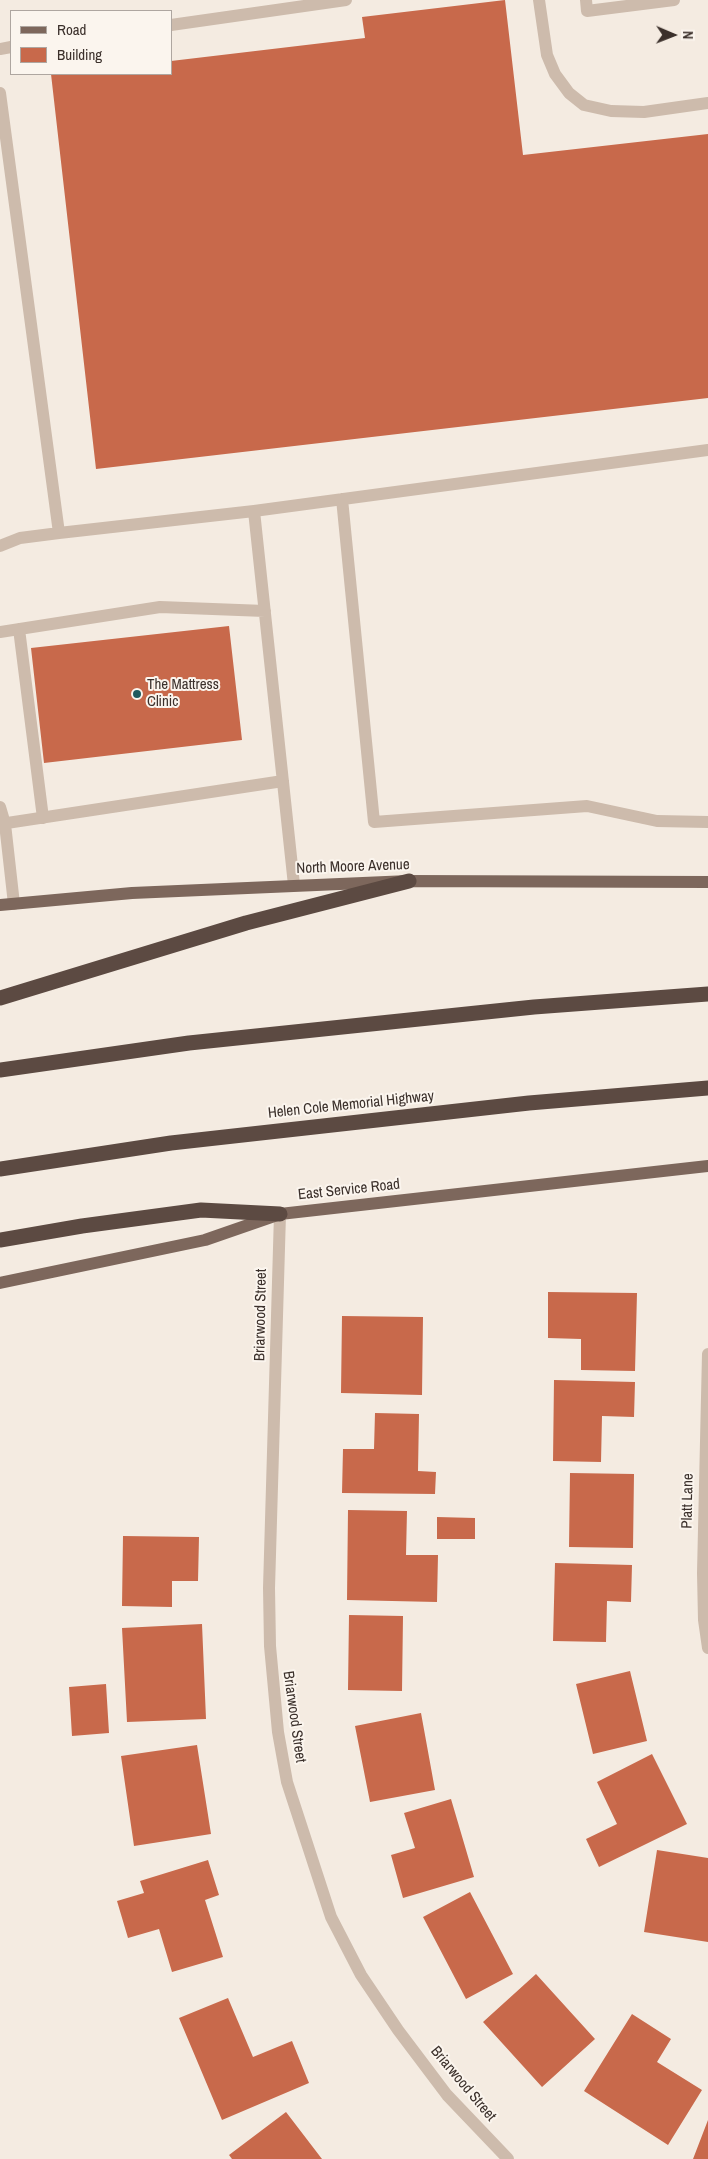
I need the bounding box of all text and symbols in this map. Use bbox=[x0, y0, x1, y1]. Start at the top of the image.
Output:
legend bbox=[10, 10, 172, 75]
north arrow bbox=[648, 10, 698, 60]
text: Road bbox=[57, 19, 86, 40]
text: N bbox=[679, 31, 697, 40]
text: Building bbox=[57, 44, 102, 65]
place label: The Mattress Clinic bbox=[147, 676, 219, 711]
marker: The Mattress Clinic bbox=[131, 688, 143, 700]
street label: North Moore Avenue bbox=[296, 856, 410, 878]
street label: Helen Cole Memorial Highway bbox=[267, 1087, 435, 1123]
street label: East Service Road bbox=[297, 1176, 401, 1204]
street label: Briarwood Street bbox=[251, 1269, 271, 1361]
street label: Platt Lane bbox=[679, 1473, 697, 1529]
street label: Briarwood Street bbox=[279, 1670, 309, 1764]
street label: Briarwood Street bbox=[426, 2043, 500, 2125]

